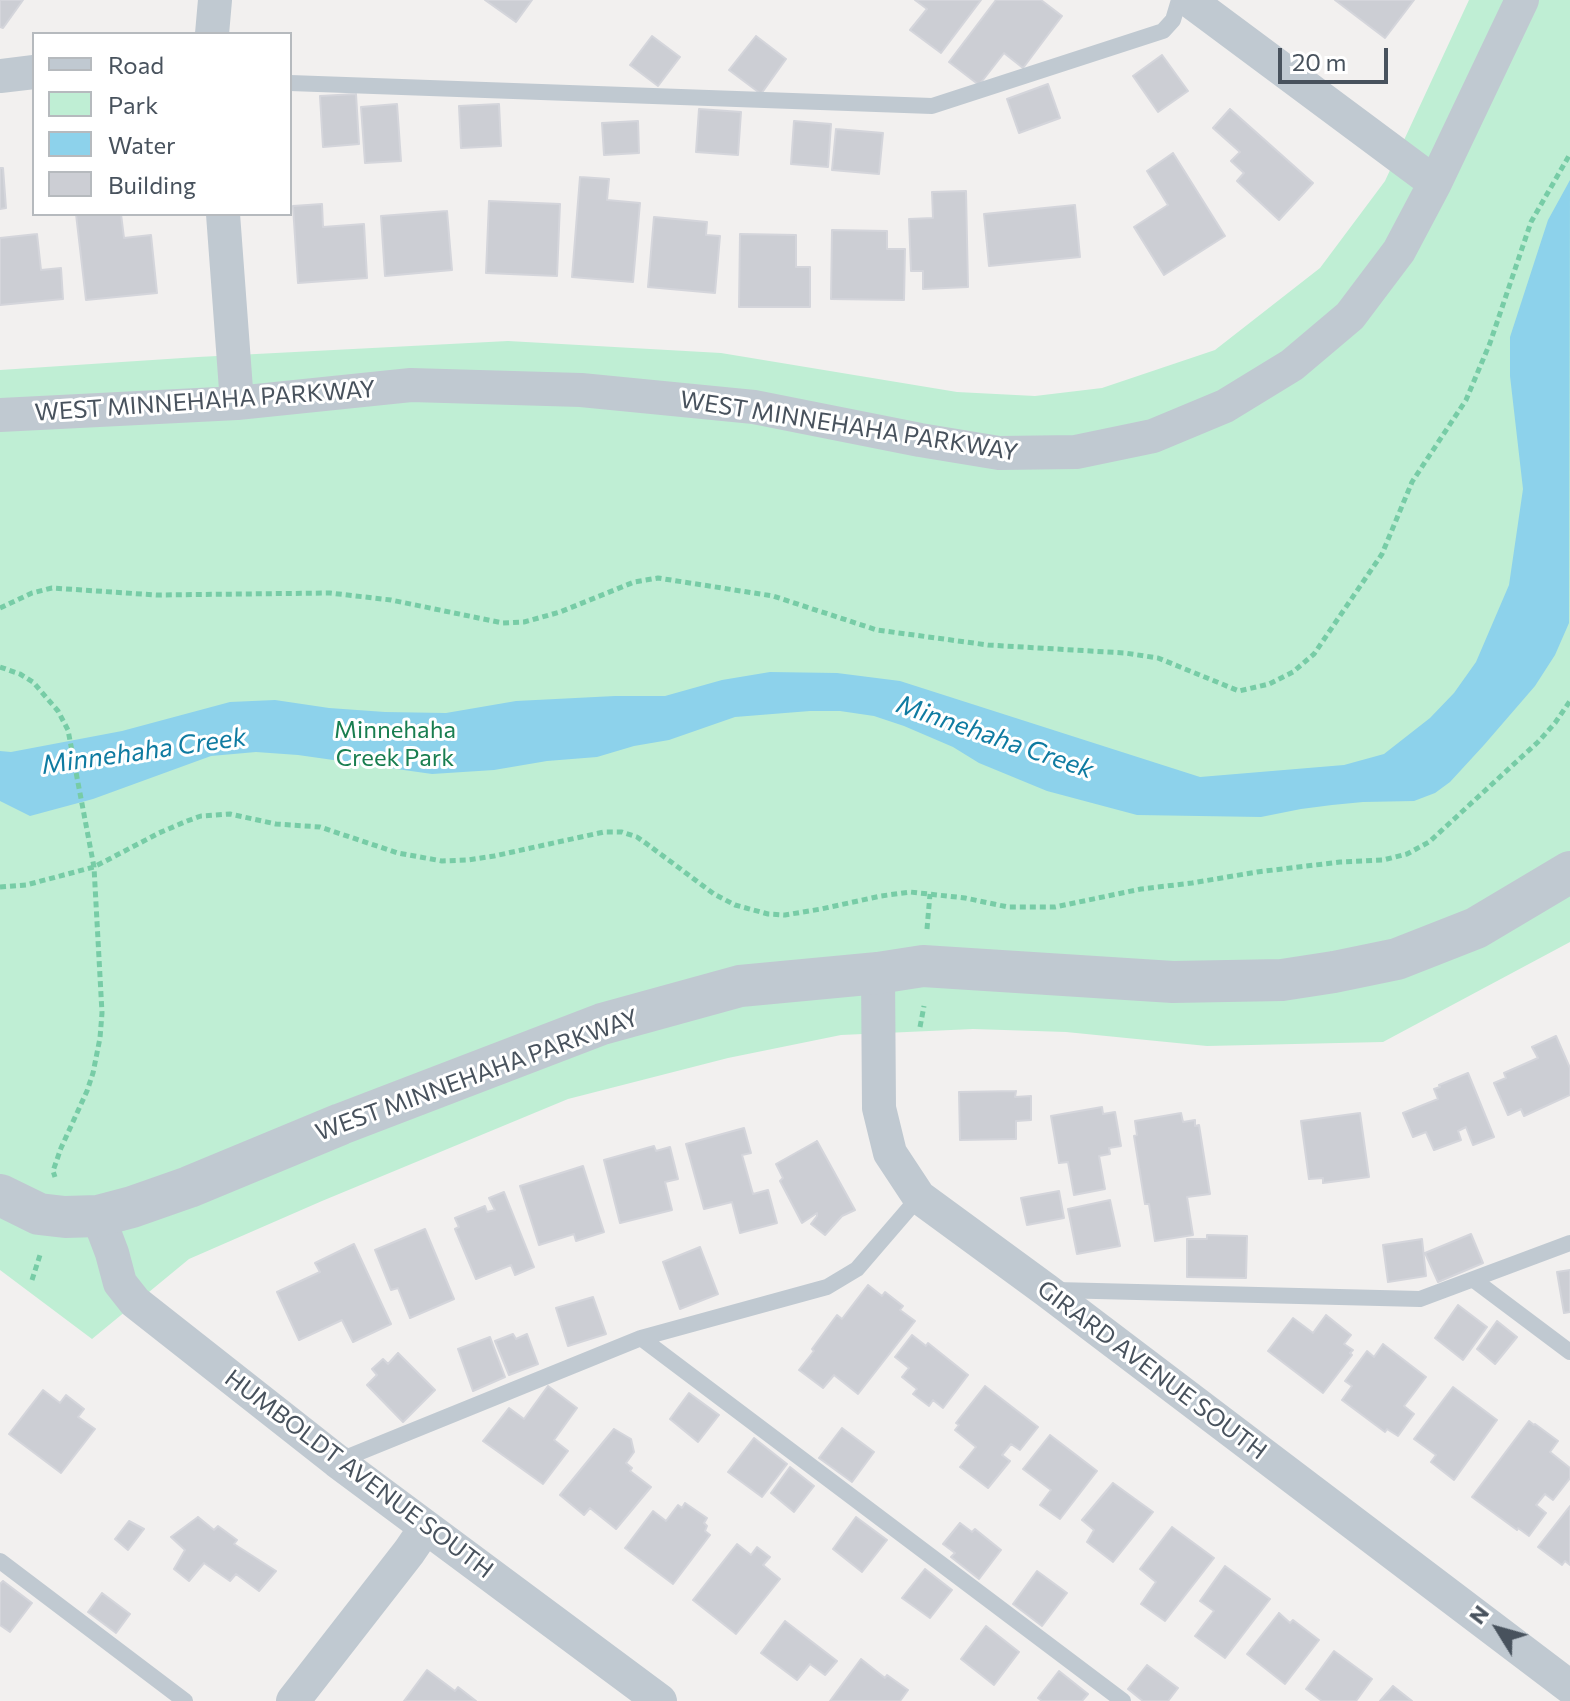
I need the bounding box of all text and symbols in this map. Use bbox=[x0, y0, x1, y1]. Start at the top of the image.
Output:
legend bbox=[32, 32, 292, 216]
scale bar bbox=[1282, 32, 1392, 82]
text: 20 m bbox=[1292, 47, 1346, 76]
text: Road bbox=[108, 50, 164, 79]
text: Park bbox=[108, 90, 158, 119]
text: Water bbox=[108, 130, 176, 159]
text: Building bbox=[108, 170, 196, 199]
street label: WEST MINNEHAHA PARKWAY bbox=[34, 375, 376, 427]
street label: WEST MINNEHAHA PARKWAY bbox=[678, 385, 1020, 467]
water label: Minnehaha Creek bbox=[892, 689, 1098, 785]
park label: Minnehaha Creek Park bbox=[334, 716, 456, 772]
water label: Minnehaha Creek bbox=[40, 721, 248, 781]
street label: WEST MINNEHAHA PARKWAY bbox=[312, 1003, 642, 1147]
street label: GIRARD AVENUE SOUTH bbox=[1032, 1274, 1272, 1466]
street label: HUMBOLDT AVENUE SOUTH bbox=[219, 1364, 499, 1584]
north arrow bbox=[1458, 1589, 1538, 1669]
text: N bbox=[1463, 1600, 1494, 1629]

